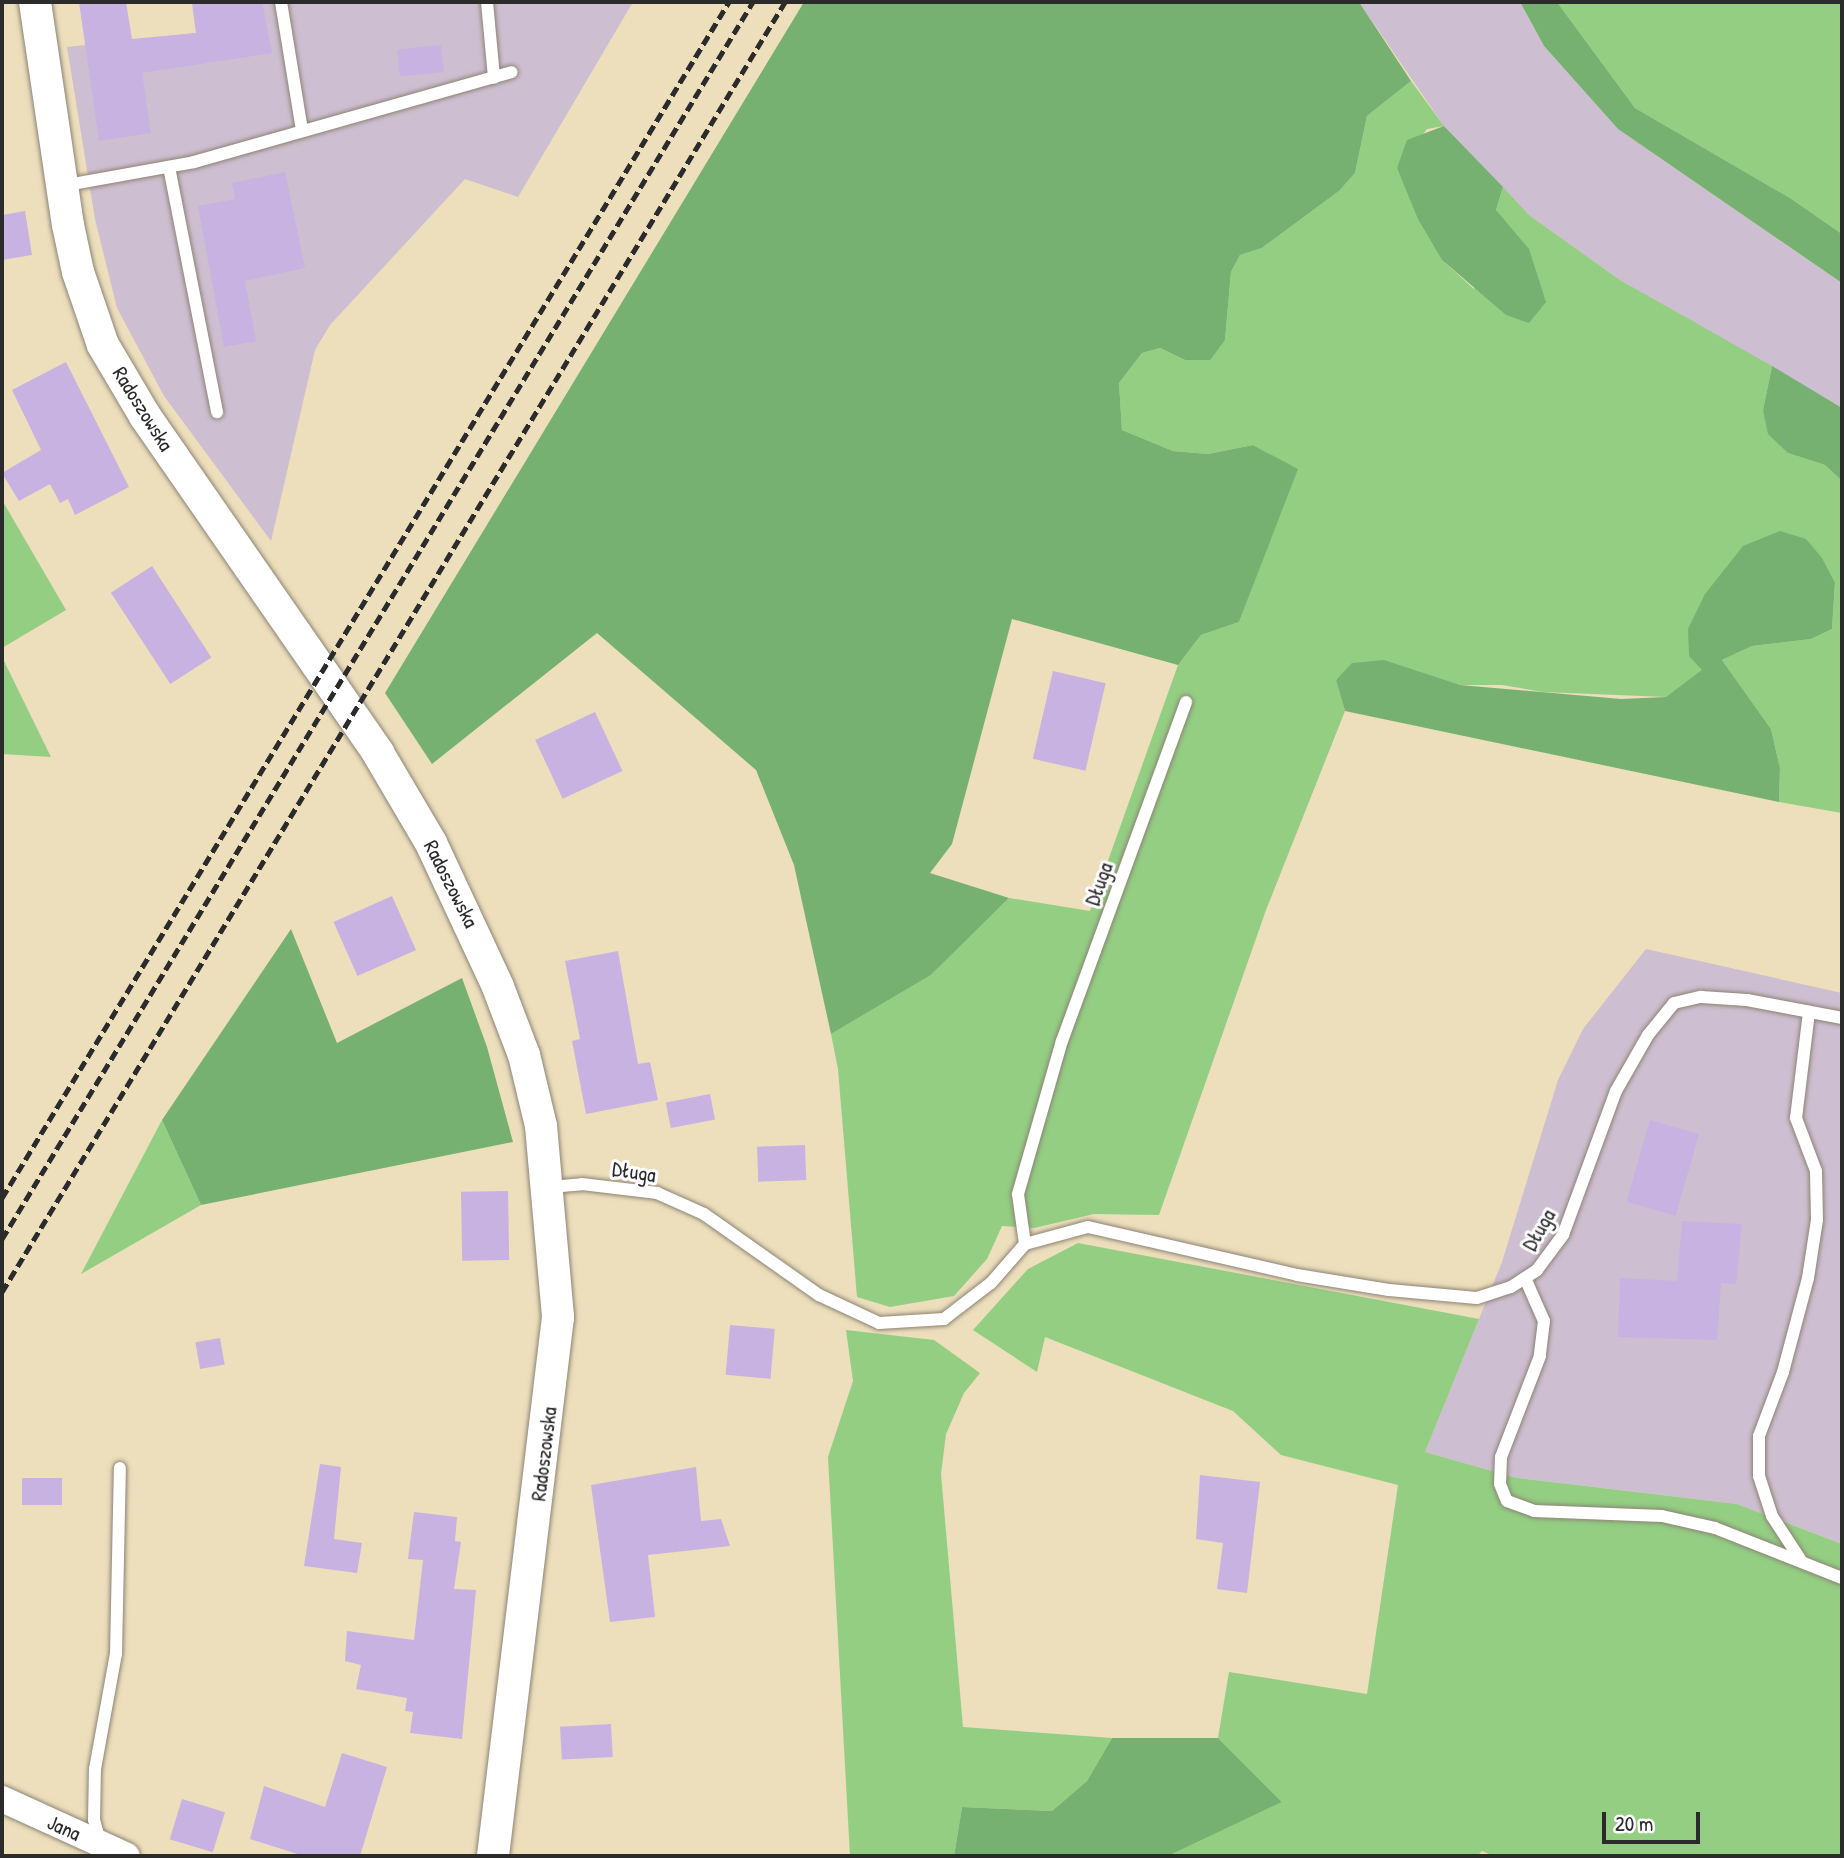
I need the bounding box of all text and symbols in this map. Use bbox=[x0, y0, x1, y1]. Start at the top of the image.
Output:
street label: Radoszowska bbox=[107, 362, 179, 456]
street label: Radoszowska bbox=[418, 836, 484, 932]
street label: Długa bbox=[1080, 859, 1118, 909]
street label: Długa bbox=[610, 1156, 658, 1188]
street label: Długa bbox=[1517, 1205, 1561, 1255]
street label: Radoszowska bbox=[526, 1405, 562, 1503]
scale bar bbox=[1606, 1798, 1704, 1842]
text: 20 m bbox=[1615, 1809, 1653, 1838]
street label: Jana bbox=[43, 1810, 85, 1846]

